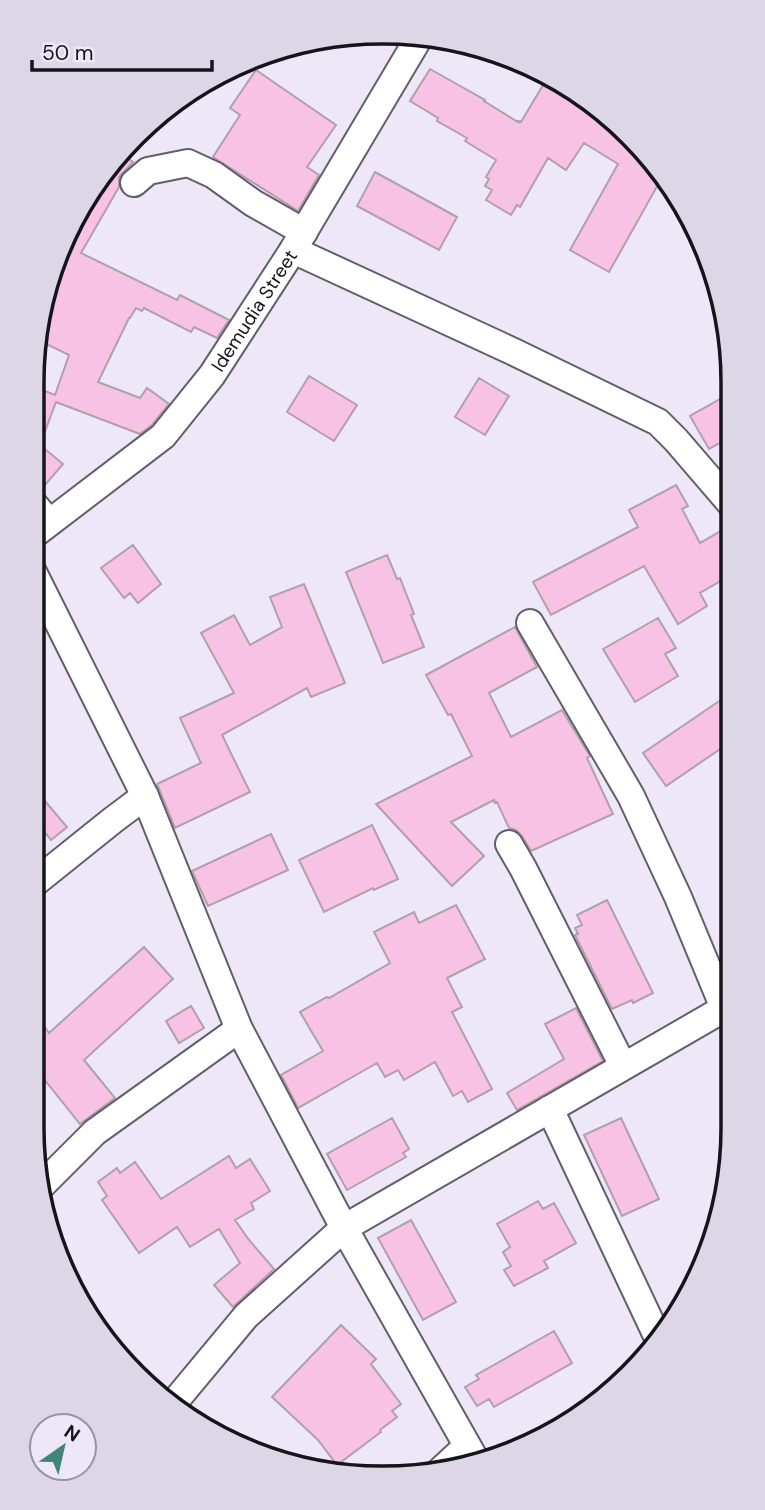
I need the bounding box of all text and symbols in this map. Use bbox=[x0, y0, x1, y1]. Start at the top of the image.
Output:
scale bar bbox=[32, 28, 212, 72]
text: 50 m bbox=[42, 39, 93, 67]
street label: Idemudia Street bbox=[205, 245, 303, 377]
north arrow bbox=[28, 1412, 98, 1482]
text: N bbox=[59, 1419, 85, 1448]

